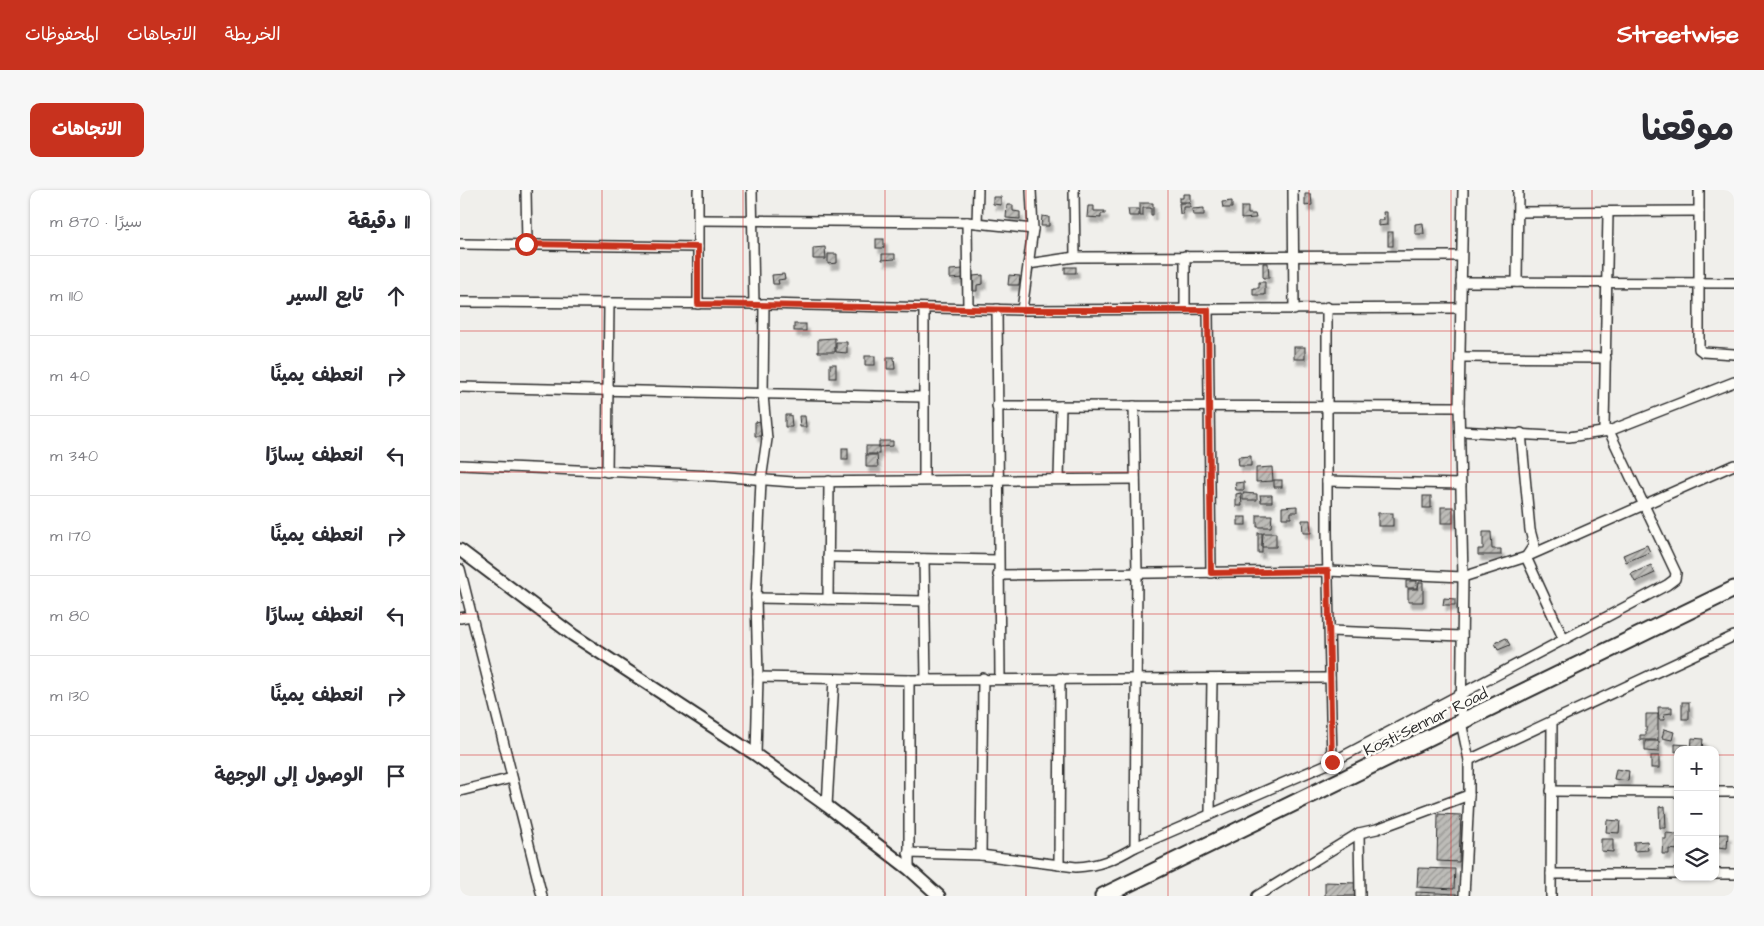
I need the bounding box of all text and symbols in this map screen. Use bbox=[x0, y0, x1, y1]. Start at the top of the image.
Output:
text: Streetwise bbox=[1617, 18, 1739, 52]
text: المحفوظات bbox=[25, 22, 99, 47]
text: الاتجاهات bbox=[127, 22, 197, 47]
text: الخريطة bbox=[225, 22, 281, 47]
button: الاتجاهات bbox=[30, 103, 144, 157]
text: موقعنا bbox=[1641, 105, 1734, 154]
text: 11 دقيقة bbox=[348, 207, 410, 236]
text: سيرًا · 870 m bbox=[50, 211, 142, 233]
route start bbox=[515, 233, 538, 256]
text: تابع السير bbox=[288, 282, 363, 309]
icon: ahead bbox=[382, 282, 410, 310]
text: 110 m bbox=[50, 285, 83, 307]
text: انعطف يمينًا bbox=[271, 362, 363, 389]
icon: right bbox=[382, 362, 410, 390]
text: 40 m bbox=[50, 365, 90, 387]
text: انعطف يسارًا bbox=[266, 442, 363, 469]
icon: left bbox=[382, 442, 410, 470]
text: 340 m bbox=[50, 445, 98, 467]
text: انعطف يمينًا bbox=[271, 522, 363, 549]
icon: right bbox=[382, 522, 410, 550]
text: 170 m bbox=[50, 525, 91, 547]
text: انعطف يسارًا bbox=[266, 602, 363, 629]
icon: left bbox=[382, 602, 410, 630]
text: 80 m bbox=[50, 605, 89, 627]
text: انعطف يمينًا bbox=[271, 682, 363, 709]
icon: right bbox=[382, 682, 410, 710]
street label: Kosti-Sennar Road bbox=[1360, 682, 1491, 762]
text: 130 m bbox=[50, 685, 89, 707]
map controls bbox=[1674, 746, 1719, 881]
button: + bbox=[1674, 746, 1719, 791]
route end bbox=[1321, 751, 1344, 774]
text: الوصول إلى الوجهة bbox=[214, 762, 363, 789]
icon: arrive bbox=[382, 762, 410, 790]
button: − bbox=[1674, 791, 1719, 836]
button: layers bbox=[1674, 836, 1719, 881]

